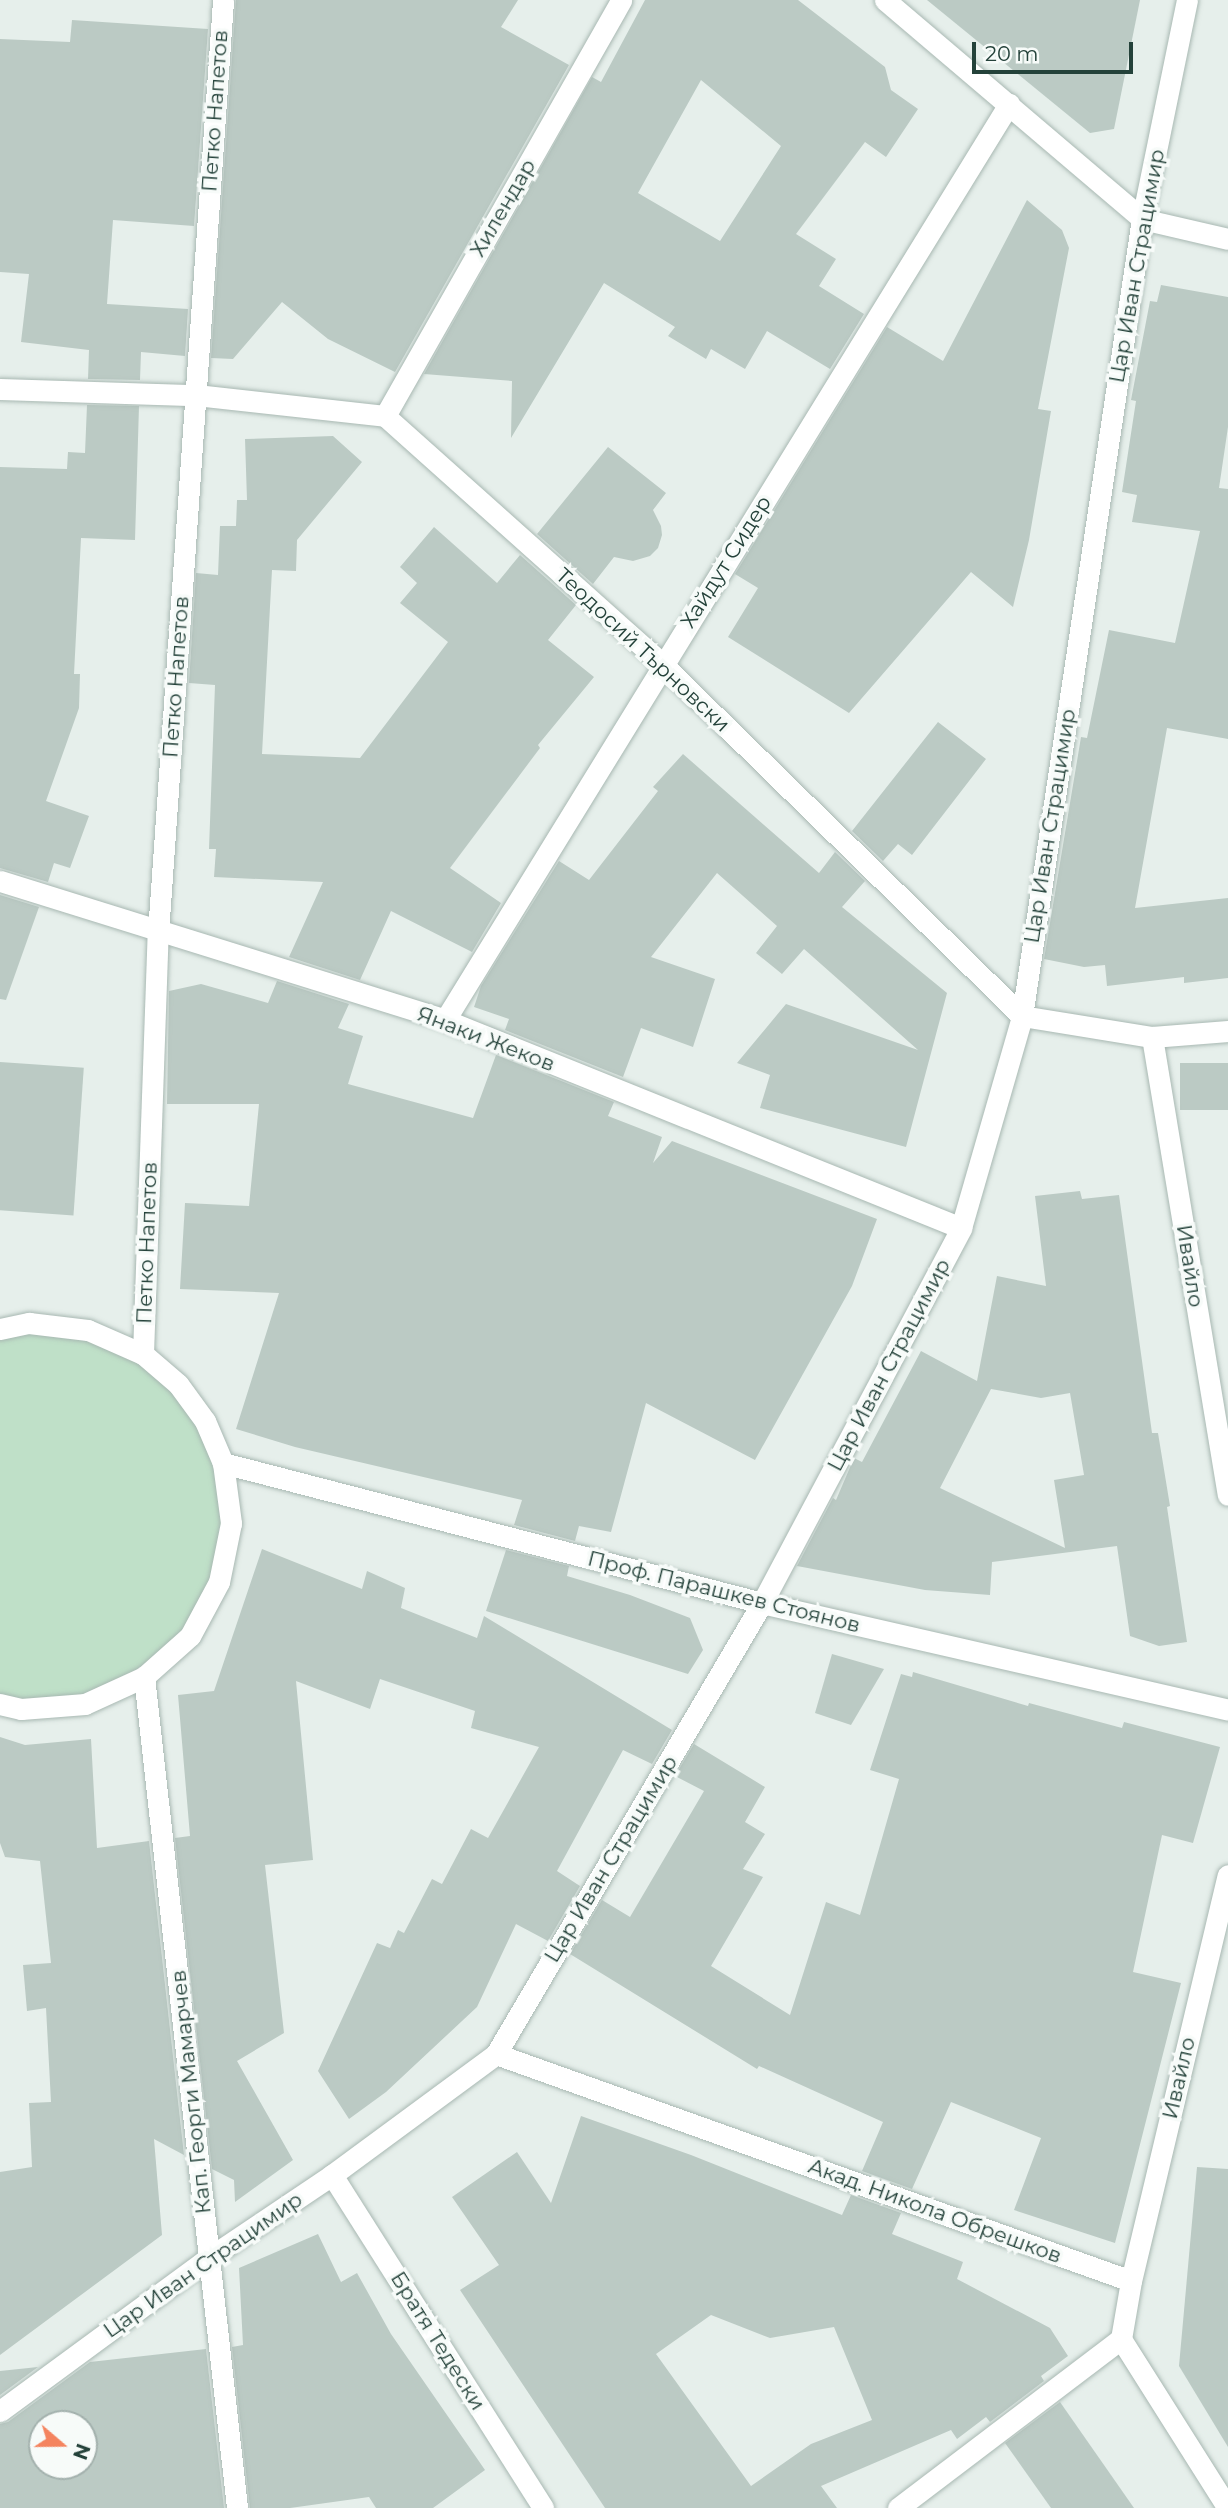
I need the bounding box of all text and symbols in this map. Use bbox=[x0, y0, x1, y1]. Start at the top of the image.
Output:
scale bar bbox=[976, 28, 1137, 72]
street label: Петко Напетов bbox=[197, 29, 233, 193]
text: 20 m bbox=[985, 41, 1039, 66]
street label: Цар Иван Страцимир bbox=[1104, 147, 1170, 385]
street label: Хилендар bbox=[465, 155, 541, 261]
street label: Хайдут Сидер bbox=[675, 491, 777, 633]
street label: Теодосий Търновски bbox=[551, 563, 735, 737]
street label: Петко Напетов bbox=[158, 595, 194, 759]
street label: Цар Иван Страцимир bbox=[1019, 707, 1081, 945]
street label: Янаки Жеков bbox=[414, 1001, 558, 1077]
street label: Петко Напетов bbox=[132, 1162, 162, 1324]
street label: Ивайло bbox=[1171, 1223, 1209, 1309]
street label: Цар Иван Страцимир bbox=[822, 1254, 956, 1476]
street label: Проф. Парашкев Стоянов bbox=[585, 1546, 863, 1638]
street label: Цар Иван Страцимир bbox=[539, 1751, 683, 1967]
street label: Кап. Георги Мамарчев bbox=[166, 1969, 216, 2215]
street label: Ивайло bbox=[1157, 2035, 1201, 2121]
street label: Акад. Никола Обрешков bbox=[805, 2153, 1065, 2269]
street label: Цар Иван Страцимир bbox=[99, 2187, 307, 2343]
street label: Братя Тедески bbox=[385, 2267, 491, 2415]
north arrow bbox=[28, 2410, 98, 2480]
text: N bbox=[68, 2441, 95, 2463]

